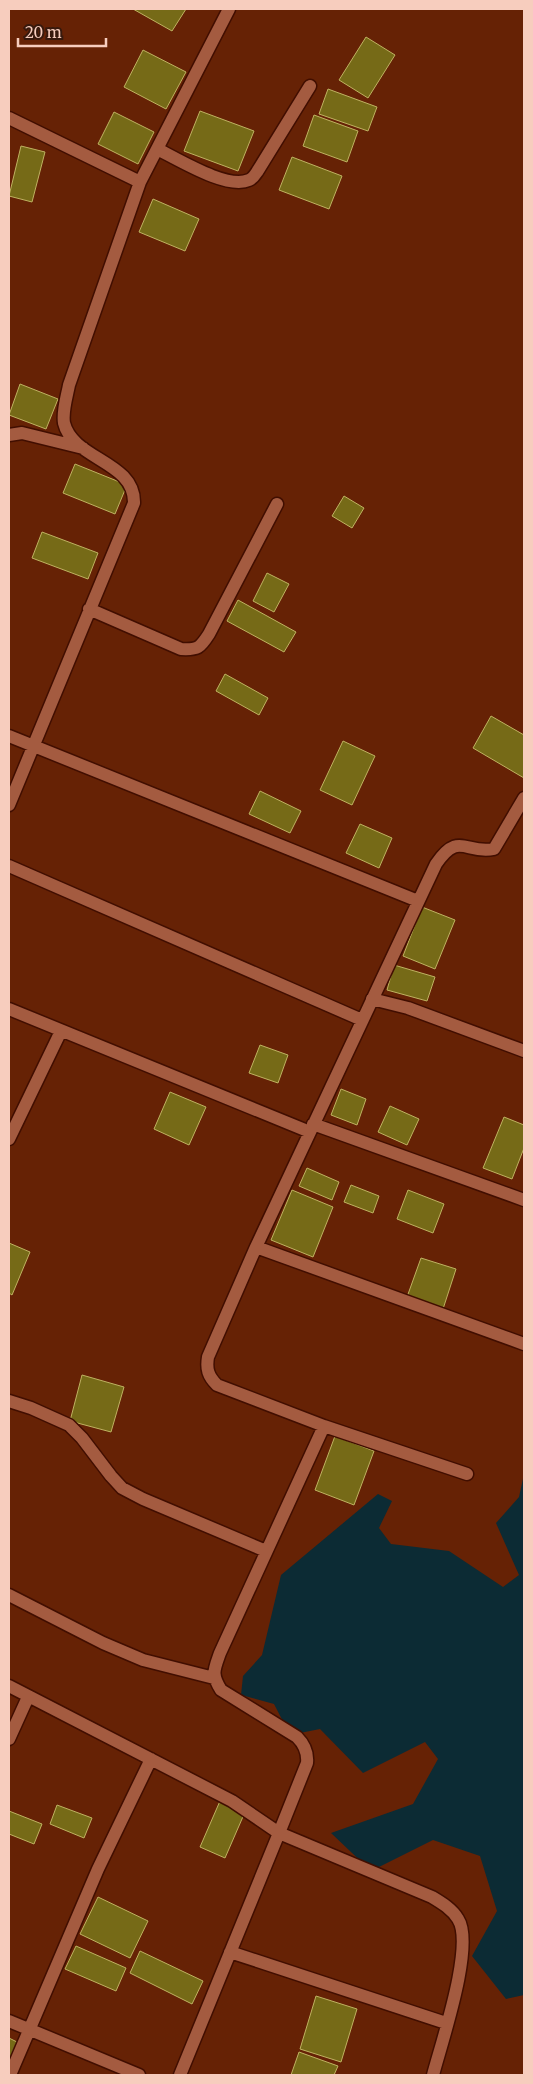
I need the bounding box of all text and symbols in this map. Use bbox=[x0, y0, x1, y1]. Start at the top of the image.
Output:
scale bar bbox=[18, 15, 105, 47]
text: 20 m bbox=[25, 23, 62, 42]

